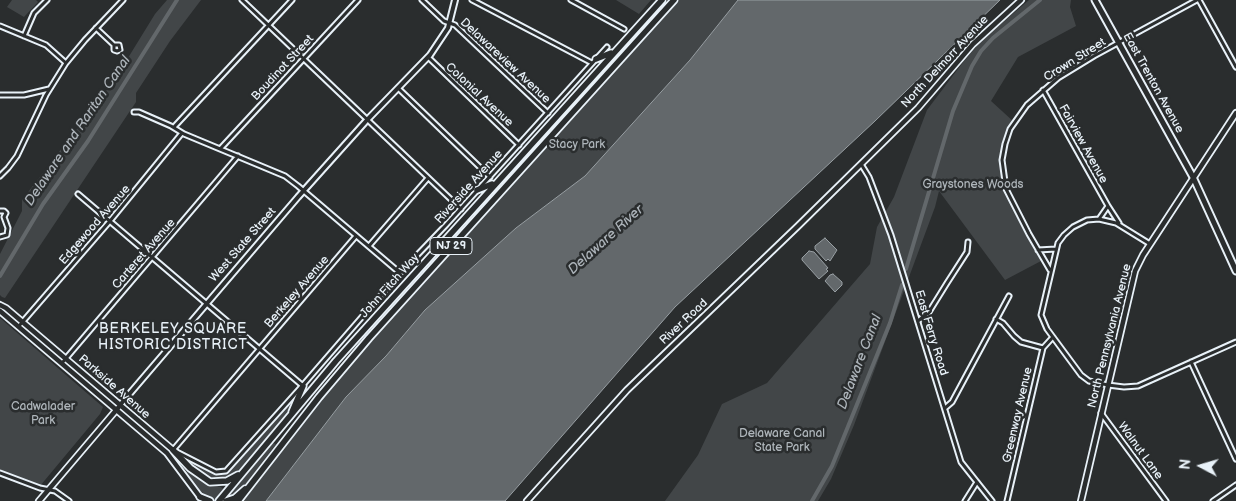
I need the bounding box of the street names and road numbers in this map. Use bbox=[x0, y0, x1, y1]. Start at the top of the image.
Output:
street label: North Delmorr Avenue bbox=[898, 13, 992, 111]
street label: Delawareview Avenue bbox=[457, 15, 553, 107]
street label: East Trenton Avenue bbox=[1119, 30, 1187, 136]
street label: Boudinot Street bbox=[249, 32, 317, 104]
street label: Crown Street bbox=[1041, 35, 1109, 85]
street label: Colonial Avenue bbox=[442, 60, 516, 130]
street label: Fairview Avenue bbox=[1055, 102, 1111, 186]
street label: Riverside Avenue bbox=[432, 147, 506, 227]
street label: Edgewood Avenue bbox=[56, 182, 134, 268]
street label: West State Street bbox=[207, 205, 279, 285]
street label: Carteret Avenue bbox=[109, 216, 179, 292]
road number: NJ 29 bbox=[430, 238, 472, 255]
street label: John Fitch Way bbox=[357, 251, 423, 321]
street label: Berkeley Avenue bbox=[262, 253, 332, 331]
street label: North Pennsylvania Avenue bbox=[1085, 262, 1135, 410]
street label: East Ferry Road bbox=[911, 289, 951, 377]
street label: River Road bbox=[657, 296, 711, 348]
street label: Parkside Avenue bbox=[75, 352, 153, 422]
street label: Greenway Avenue bbox=[1000, 366, 1036, 464]
street label: Walnut Lane bbox=[1114, 420, 1166, 482]

